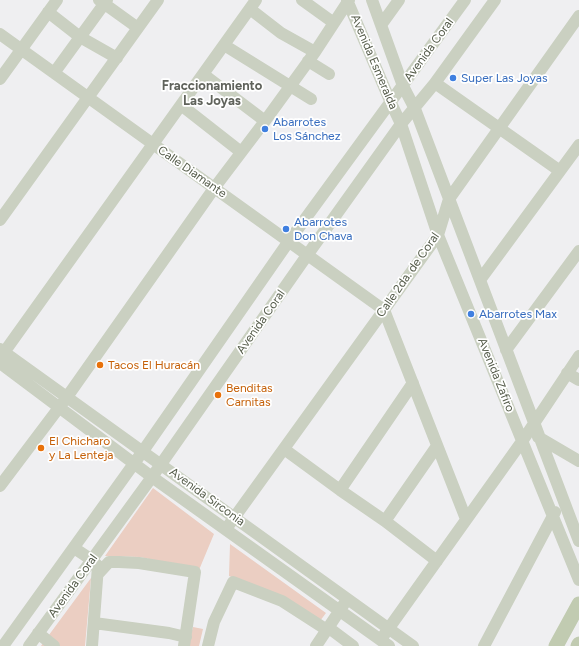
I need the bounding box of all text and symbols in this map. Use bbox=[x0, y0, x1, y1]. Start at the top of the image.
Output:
street label: Avenida Esmeralda bbox=[348, 12, 400, 112]
street label: Avenida Coral bbox=[401, 16, 457, 84]
place label: Super Las Joyas bbox=[461, 71, 548, 85]
marker: Super Las Joyas bbox=[448, 73, 458, 83]
district label: Fraccionamiento Las Joyas bbox=[162, 78, 262, 109]
place label: Abarrotes Los Sánchez bbox=[273, 115, 341, 143]
marker: Abarrotes Los Sánchez bbox=[260, 124, 270, 134]
street label: Calle Diamante bbox=[155, 143, 229, 201]
place label: Abarrotes Don Chava bbox=[294, 215, 352, 243]
marker: Abarrotes Don Chava bbox=[281, 224, 291, 234]
street label: Calle 2da. de Coral bbox=[373, 230, 443, 320]
street label: Avenida Coral bbox=[234, 287, 288, 357]
place label: Abarrotes Max bbox=[479, 307, 557, 321]
marker: Abarrotes Max bbox=[466, 309, 476, 319]
street label: Avenida Zafiro bbox=[475, 336, 517, 414]
place label: Tacos El Huracán bbox=[108, 358, 200, 372]
marker: Tacos El Huracán bbox=[95, 360, 105, 370]
place label: Benditas Carnitas bbox=[226, 381, 273, 409]
marker: Benditas Carnitas bbox=[213, 390, 223, 400]
place label: El Chicharo y La Lenteja bbox=[49, 434, 113, 462]
marker: El Chicharo y La Lenteja bbox=[36, 443, 46, 453]
street label: Avenida Sirconia bbox=[167, 465, 247, 529]
street label: Avenida Coral bbox=[45, 552, 101, 620]

